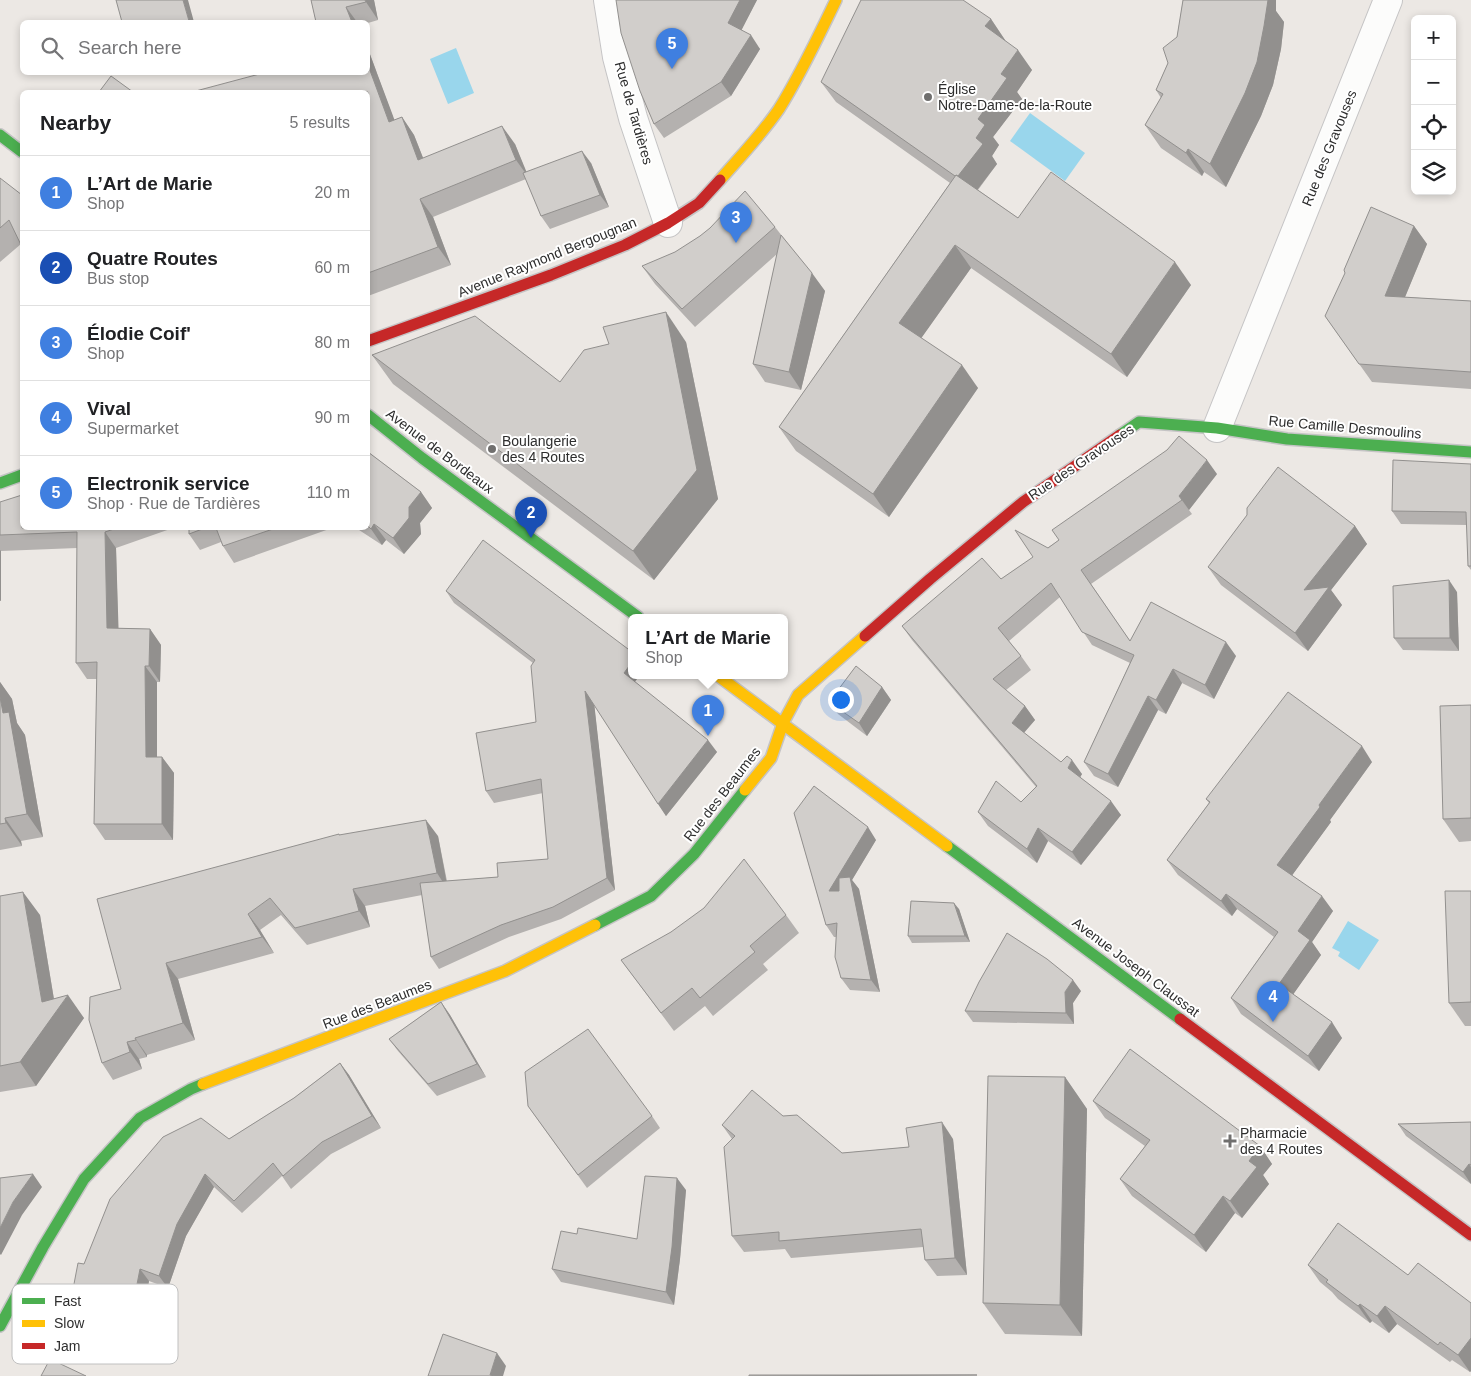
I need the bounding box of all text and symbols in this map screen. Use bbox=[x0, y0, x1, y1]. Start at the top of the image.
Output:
map controls bbox=[1411, 15, 1456, 195]
button: + bbox=[1411, 15, 1456, 60]
search box bbox=[20, 20, 370, 75]
pin: 5 bbox=[656, 28, 688, 69]
icon: search bbox=[38, 34, 66, 62]
text: Search here bbox=[78, 37, 182, 58]
street label: Rue de Tardières bbox=[612, 60, 656, 166]
button: − bbox=[1411, 60, 1456, 105]
place label: Église Notre-Dame-de-la-Route bbox=[938, 81, 1092, 113]
street label: Rue des Gravouses bbox=[1298, 88, 1360, 208]
marker: Église Notre-Dame-de-la-Route bbox=[922, 91, 934, 103]
button: locate bbox=[1411, 105, 1456, 150]
text: Nearby bbox=[40, 111, 111, 134]
text: 5 results bbox=[290, 114, 350, 131]
button: layers bbox=[1411, 150, 1456, 195]
text: L’Art de Marie bbox=[87, 173, 213, 194]
text: 1 bbox=[52, 184, 60, 201]
text: 20 m bbox=[314, 184, 350, 201]
text: Shop bbox=[87, 195, 124, 212]
pin: 3 bbox=[720, 202, 752, 243]
street label: Avenue Raymond Bergougnan bbox=[455, 214, 639, 300]
text: Quatre Routes bbox=[87, 248, 218, 269]
text: 2 bbox=[52, 259, 60, 276]
text: 60 m bbox=[314, 259, 350, 276]
text: Bus stop bbox=[87, 270, 149, 287]
text: Élodie Coif' bbox=[87, 323, 191, 344]
text: 3 bbox=[52, 334, 60, 351]
text: 80 m bbox=[314, 334, 350, 351]
text: Shop bbox=[87, 345, 124, 362]
text: Vival bbox=[87, 398, 131, 419]
street label: Avenue de Bordeaux bbox=[383, 405, 497, 497]
text: 4 bbox=[52, 409, 60, 426]
text: 90 m bbox=[314, 409, 350, 426]
street label: Rue Camille Desmoulins bbox=[1268, 412, 1422, 442]
text: Supermarket bbox=[87, 420, 179, 437]
street label: Rue des Gravouses bbox=[1025, 421, 1137, 503]
place label: Boulangerie des 4 Routes bbox=[502, 433, 585, 465]
marker: Boulangerie des 4 Routes bbox=[486, 443, 498, 455]
text: Electronik service bbox=[87, 473, 250, 494]
text: 5 bbox=[52, 484, 60, 501]
text: 110 m bbox=[307, 484, 350, 501]
text: Shop · Rue de Tardières bbox=[87, 495, 260, 512]
pin: 2 bbox=[515, 497, 547, 538]
popup bbox=[628, 614, 788, 679]
text: L’Art de Marie bbox=[645, 627, 771, 648]
text: Shop bbox=[645, 649, 683, 666]
your location bbox=[828, 687, 854, 713]
pin: 1 bbox=[692, 695, 724, 736]
street label: Rue des Beaumes bbox=[680, 744, 764, 844]
street label: Avenue Joseph Claussat bbox=[1069, 914, 1203, 1020]
street label: Rue des Beaumes bbox=[320, 976, 434, 1032]
pin: 4 bbox=[1257, 981, 1289, 1022]
place label: Pharmacie des 4 Routes bbox=[1240, 1125, 1323, 1157]
marker: Pharmacie des 4 Routes bbox=[1224, 1135, 1236, 1147]
legend bbox=[12, 1284, 178, 1364]
text: Fast bbox=[54, 1293, 81, 1309]
text: Slow bbox=[54, 1315, 85, 1331]
text: Jam bbox=[54, 1338, 80, 1354]

